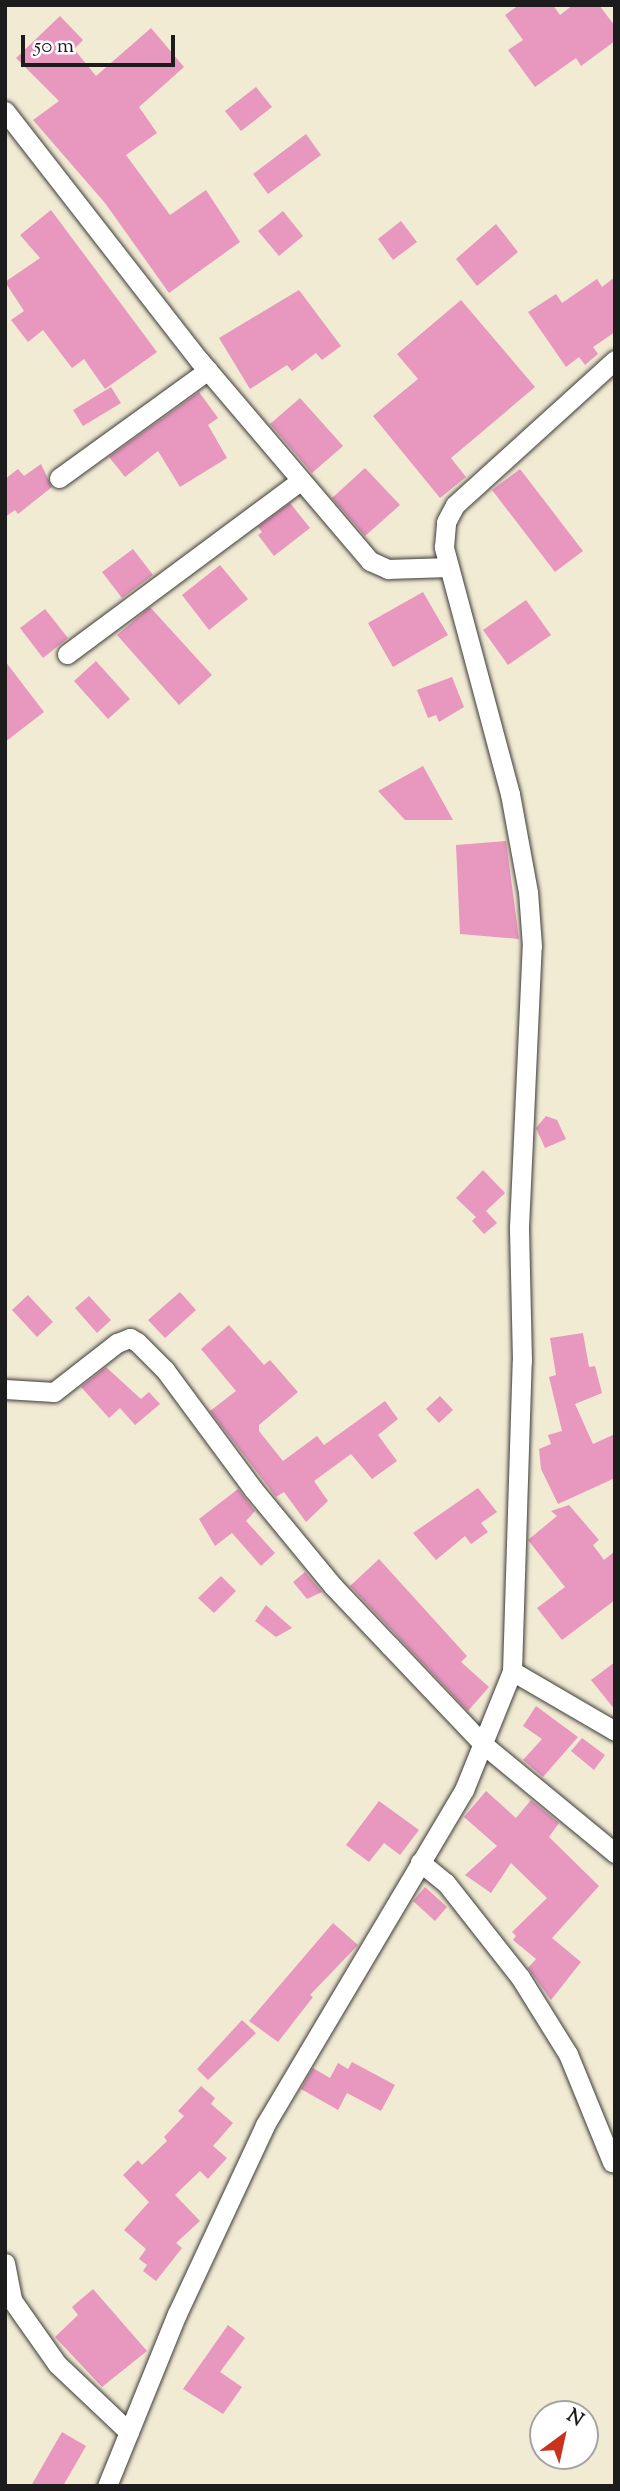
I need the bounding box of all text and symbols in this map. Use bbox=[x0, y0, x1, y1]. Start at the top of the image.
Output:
scale bar bbox=[24, 21, 178, 65]
text: 50 m bbox=[34, 32, 74, 62]
north arrow bbox=[529, 2400, 599, 2470]
text: N bbox=[561, 2403, 588, 2434]

